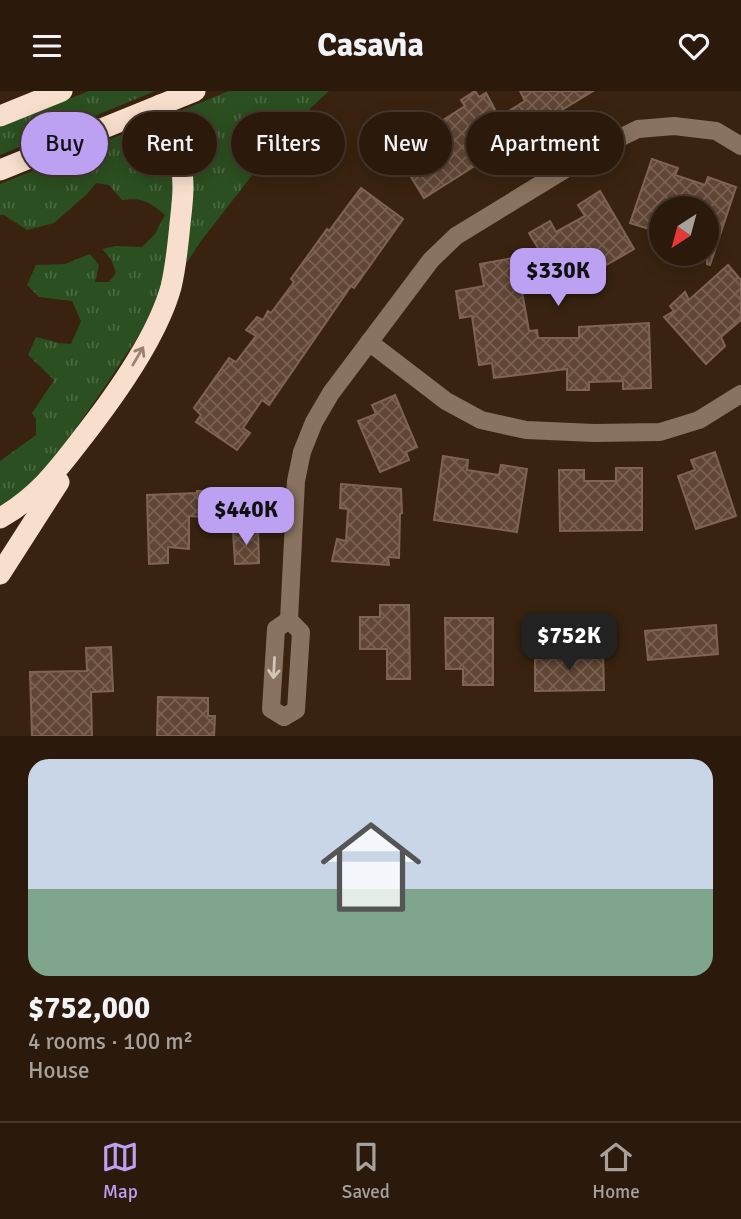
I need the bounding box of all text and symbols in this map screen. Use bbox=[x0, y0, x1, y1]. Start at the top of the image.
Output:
text: Casavia bbox=[317, 26, 424, 65]
icon: menu bbox=[28, 27, 66, 65]
icon: heart bbox=[675, 27, 713, 65]
chip: Buy bbox=[21, 112, 108, 175]
chip: Rent bbox=[122, 112, 217, 175]
chip: Filters bbox=[231, 112, 345, 175]
chip: New bbox=[359, 112, 452, 175]
chip: Apartment bbox=[466, 112, 624, 175]
north arrow bbox=[649, 196, 719, 266]
map controls bbox=[649, 196, 719, 266]
pin: $330K bbox=[509, 249, 607, 308]
text: $330K bbox=[526, 256, 590, 285]
one-way arrow bbox=[132, 346, 145, 367]
pin: $440K bbox=[197, 487, 295, 547]
text: $440K bbox=[214, 495, 278, 524]
pin: $752K bbox=[520, 613, 618, 673]
text: $752K bbox=[537, 621, 601, 650]
one-way arrow bbox=[267, 656, 280, 679]
icon: home bbox=[308, 804, 434, 930]
text: $752,000 bbox=[28, 990, 150, 1027]
text: 4 rooms · 100 m² bbox=[28, 1027, 193, 1056]
text: House bbox=[28, 1056, 90, 1085]
tab: Map bbox=[101, 1138, 139, 1204]
tab: Saved bbox=[342, 1138, 390, 1204]
tab: Home bbox=[592, 1138, 640, 1204]

